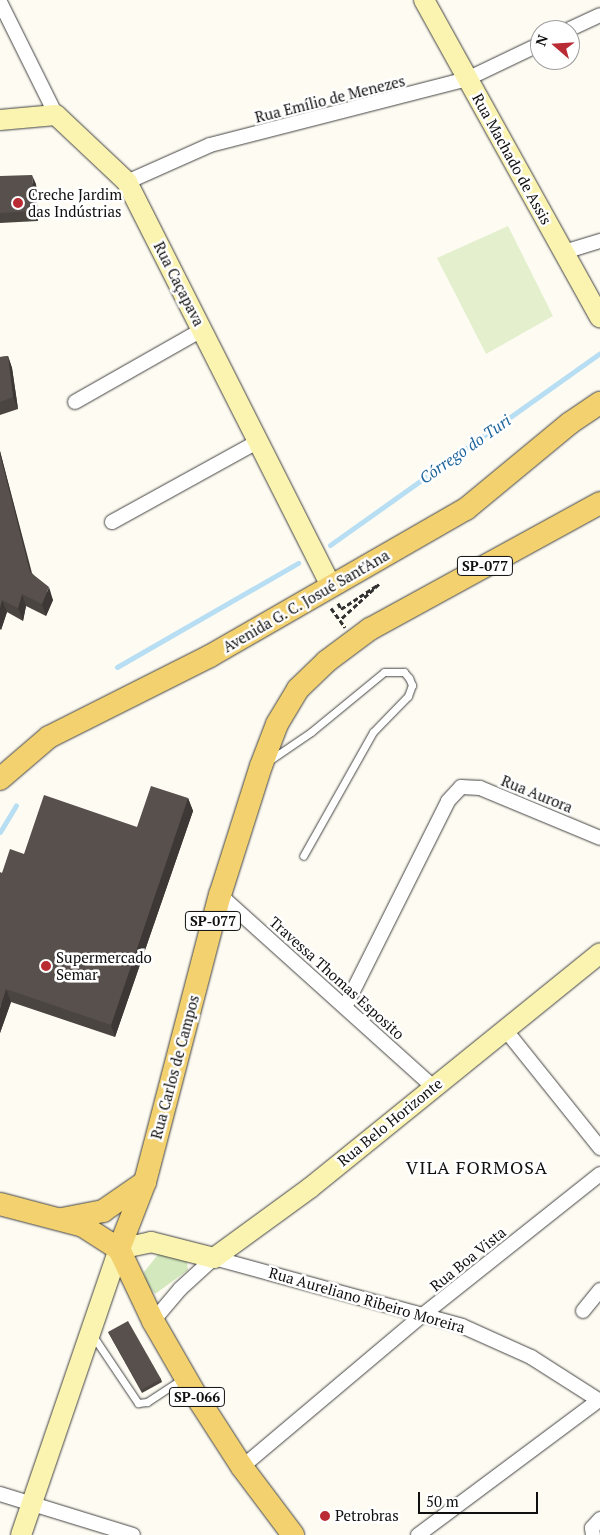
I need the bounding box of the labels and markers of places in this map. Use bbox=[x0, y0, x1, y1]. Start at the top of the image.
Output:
place label: Creche Jardim das Indústrias bbox=[28, 185, 122, 220]
marker: Creche Jardim das Indústrias bbox=[12, 197, 24, 209]
place label: Supermercado Semar bbox=[56, 948, 152, 983]
marker: Supermercado Semar bbox=[40, 960, 52, 972]
place label: Petrobras bbox=[335, 1507, 399, 1525]
marker: Petrobras bbox=[319, 1510, 331, 1522]

